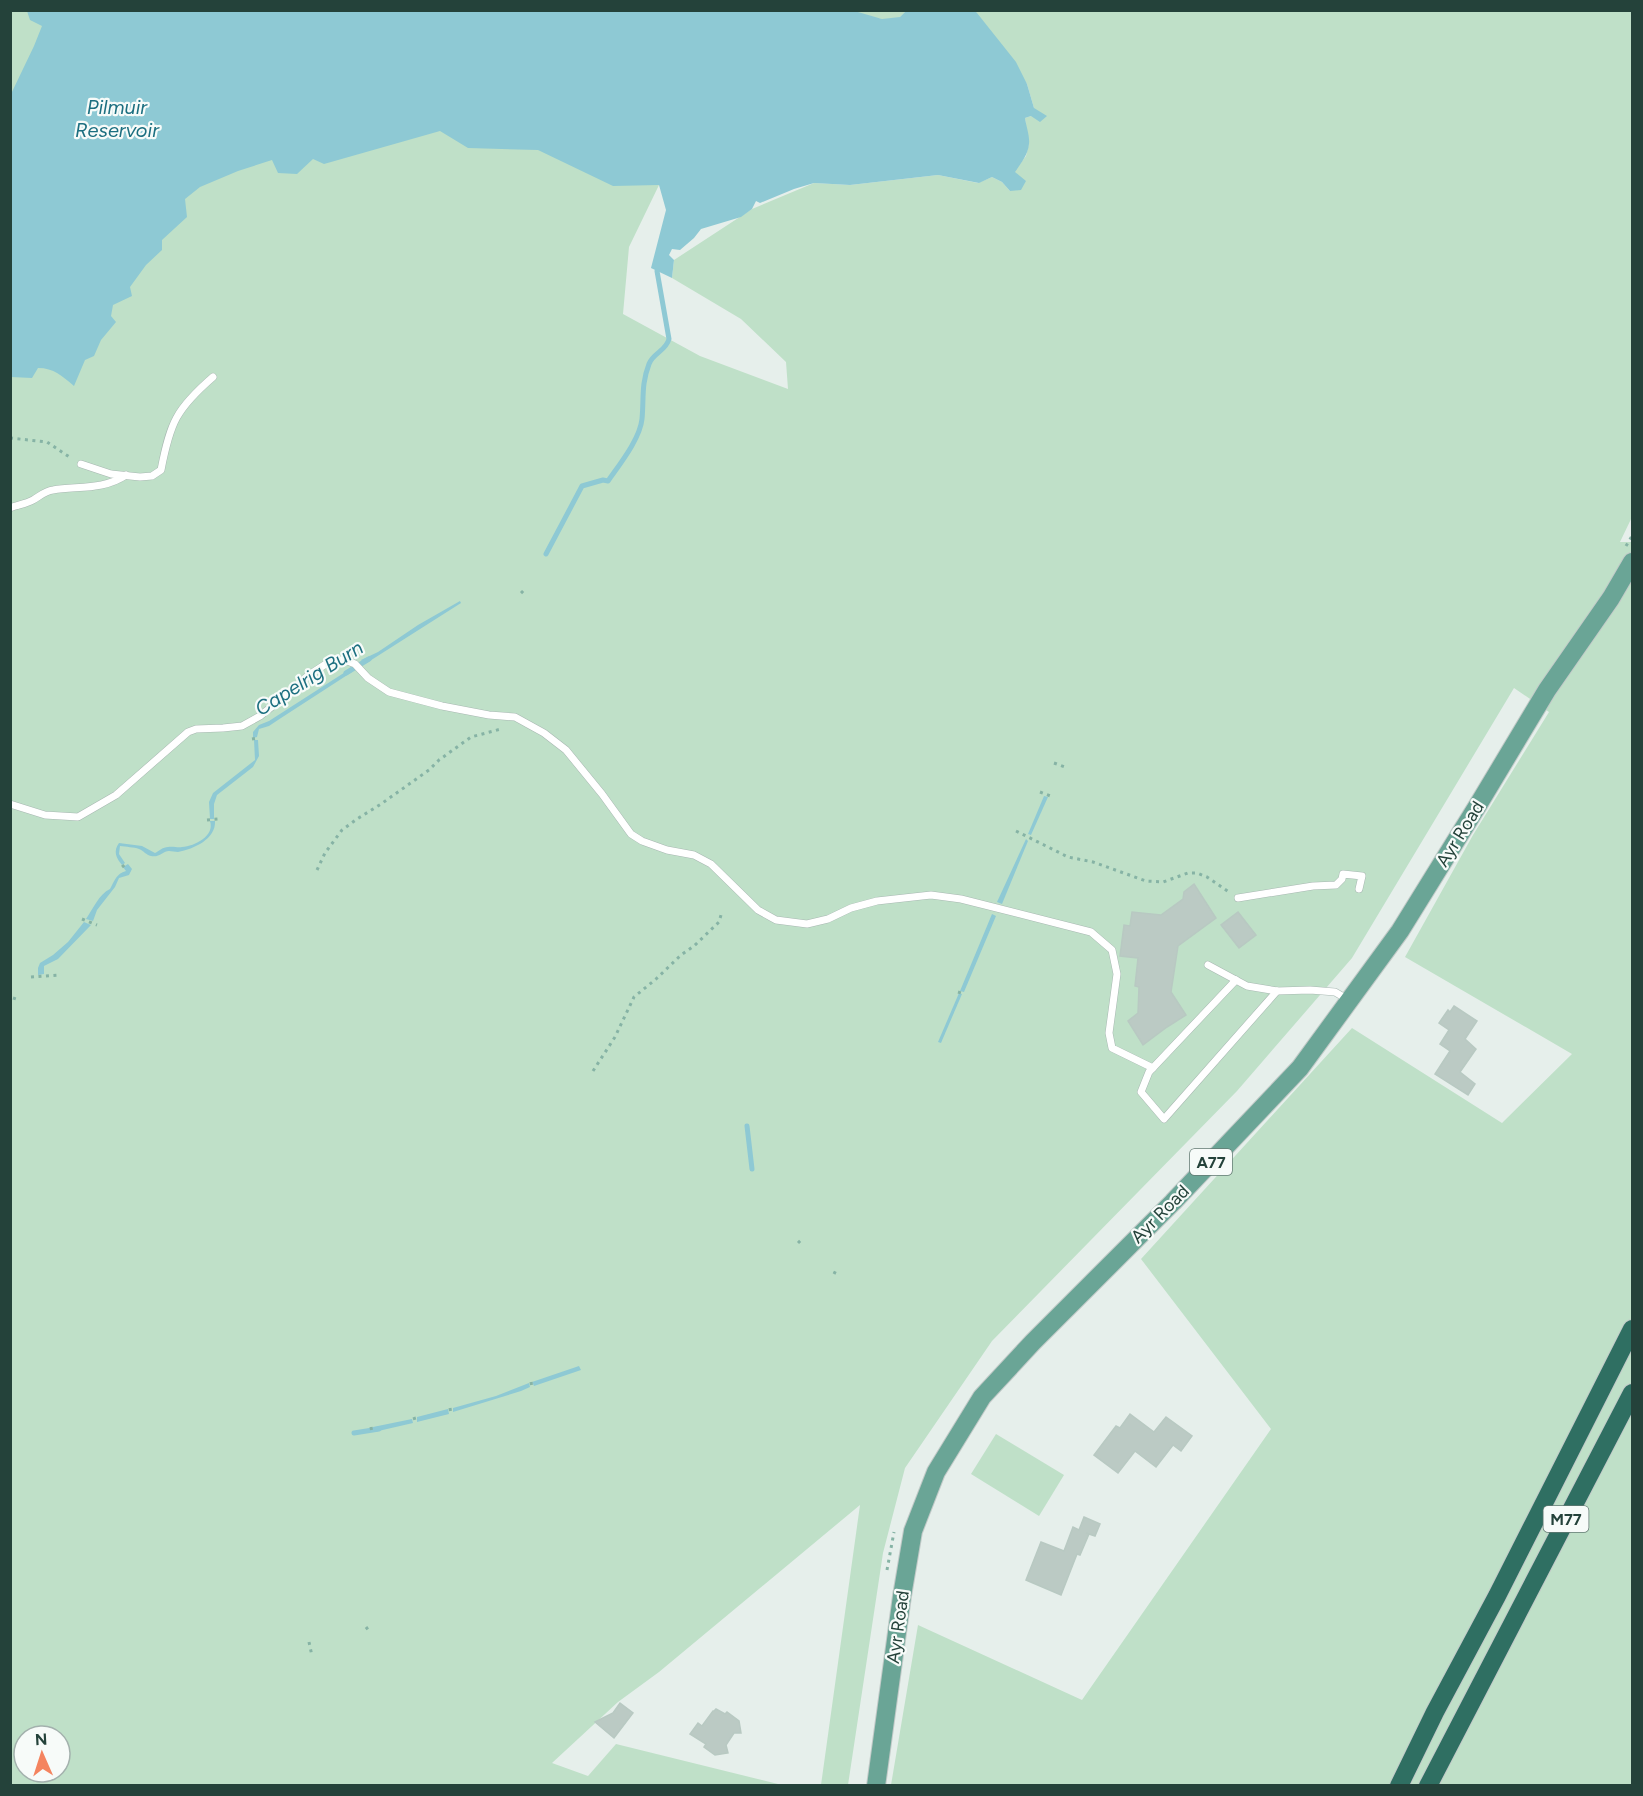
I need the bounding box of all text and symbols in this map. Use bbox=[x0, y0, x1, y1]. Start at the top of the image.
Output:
water label: Pilmuir Reservoir bbox=[75, 95, 160, 142]
water label: Capelrig Burn bbox=[251, 635, 367, 721]
street label: Ayr Road bbox=[1431, 797, 1489, 871]
road number: A77 bbox=[1190, 1149, 1232, 1175]
street label: Ayr Road bbox=[1126, 1180, 1194, 1248]
road number: M77 bbox=[1544, 1506, 1588, 1532]
street label: Ayr Road bbox=[882, 1589, 914, 1665]
north arrow bbox=[12, 1724, 72, 1784]
text: N bbox=[35, 1730, 48, 1749]

